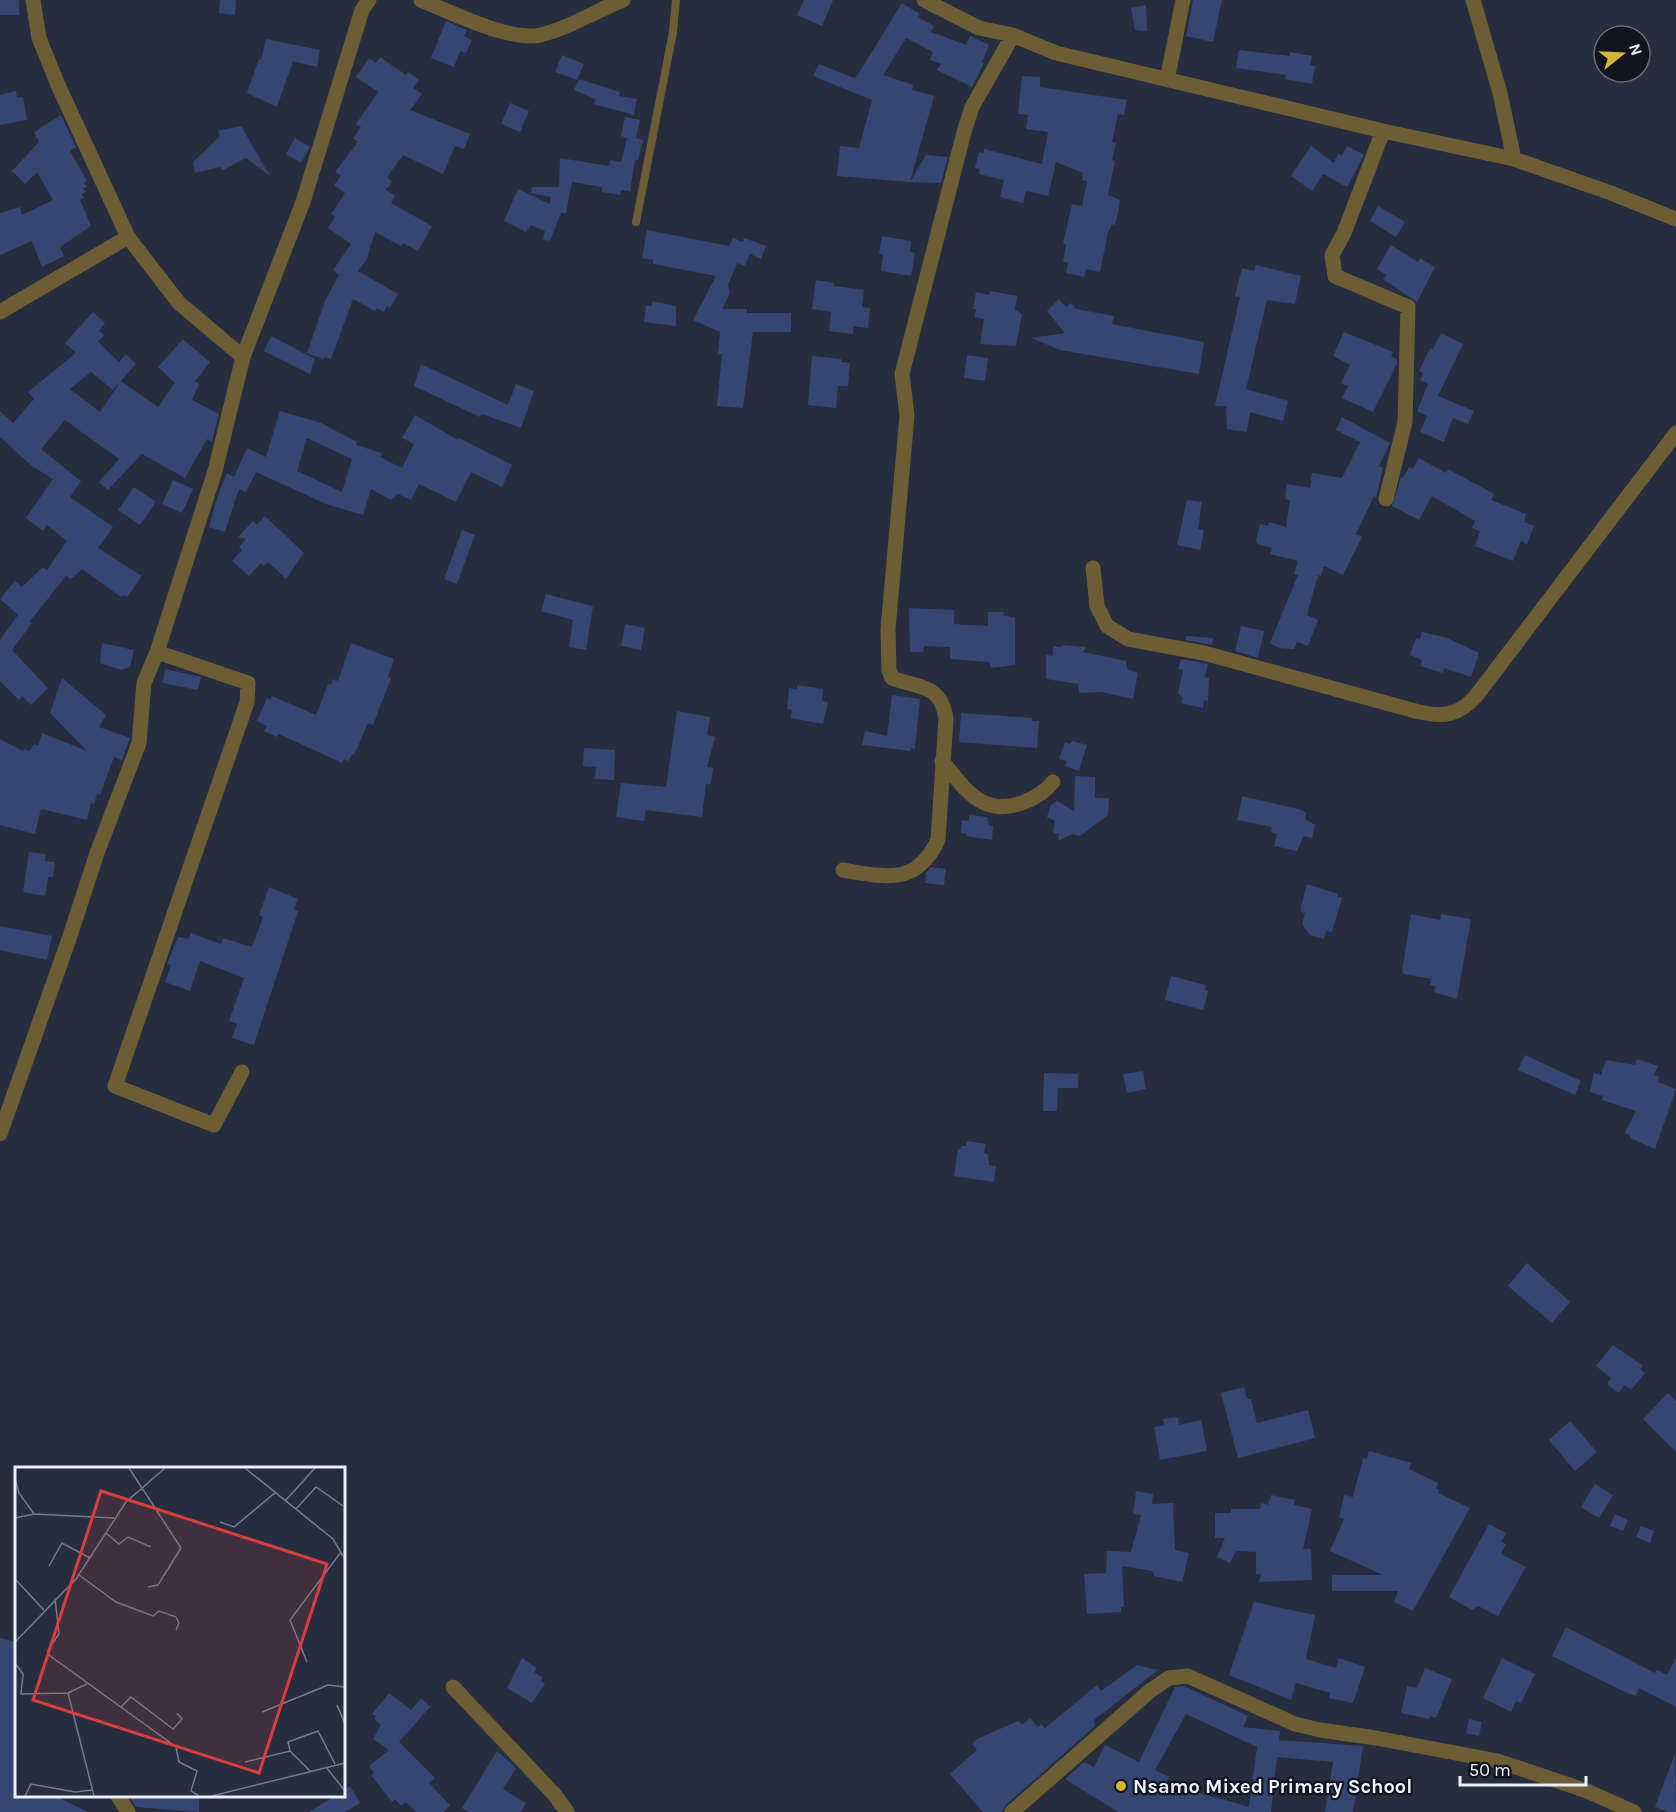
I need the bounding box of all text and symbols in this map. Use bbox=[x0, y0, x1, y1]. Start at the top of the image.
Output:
north arrow bbox=[1592, 24, 1652, 84]
text: N bbox=[1625, 41, 1647, 58]
inset map bbox=[15, 1467, 345, 1797]
scale bar bbox=[1460, 1749, 1586, 1787]
text: 50 m bbox=[1469, 1759, 1511, 1781]
place label: Nsamo Mixed Primary School bbox=[1133, 1775, 1412, 1798]
marker: Nsamo Mixed Primary School bbox=[1114, 1779, 1128, 1793]

